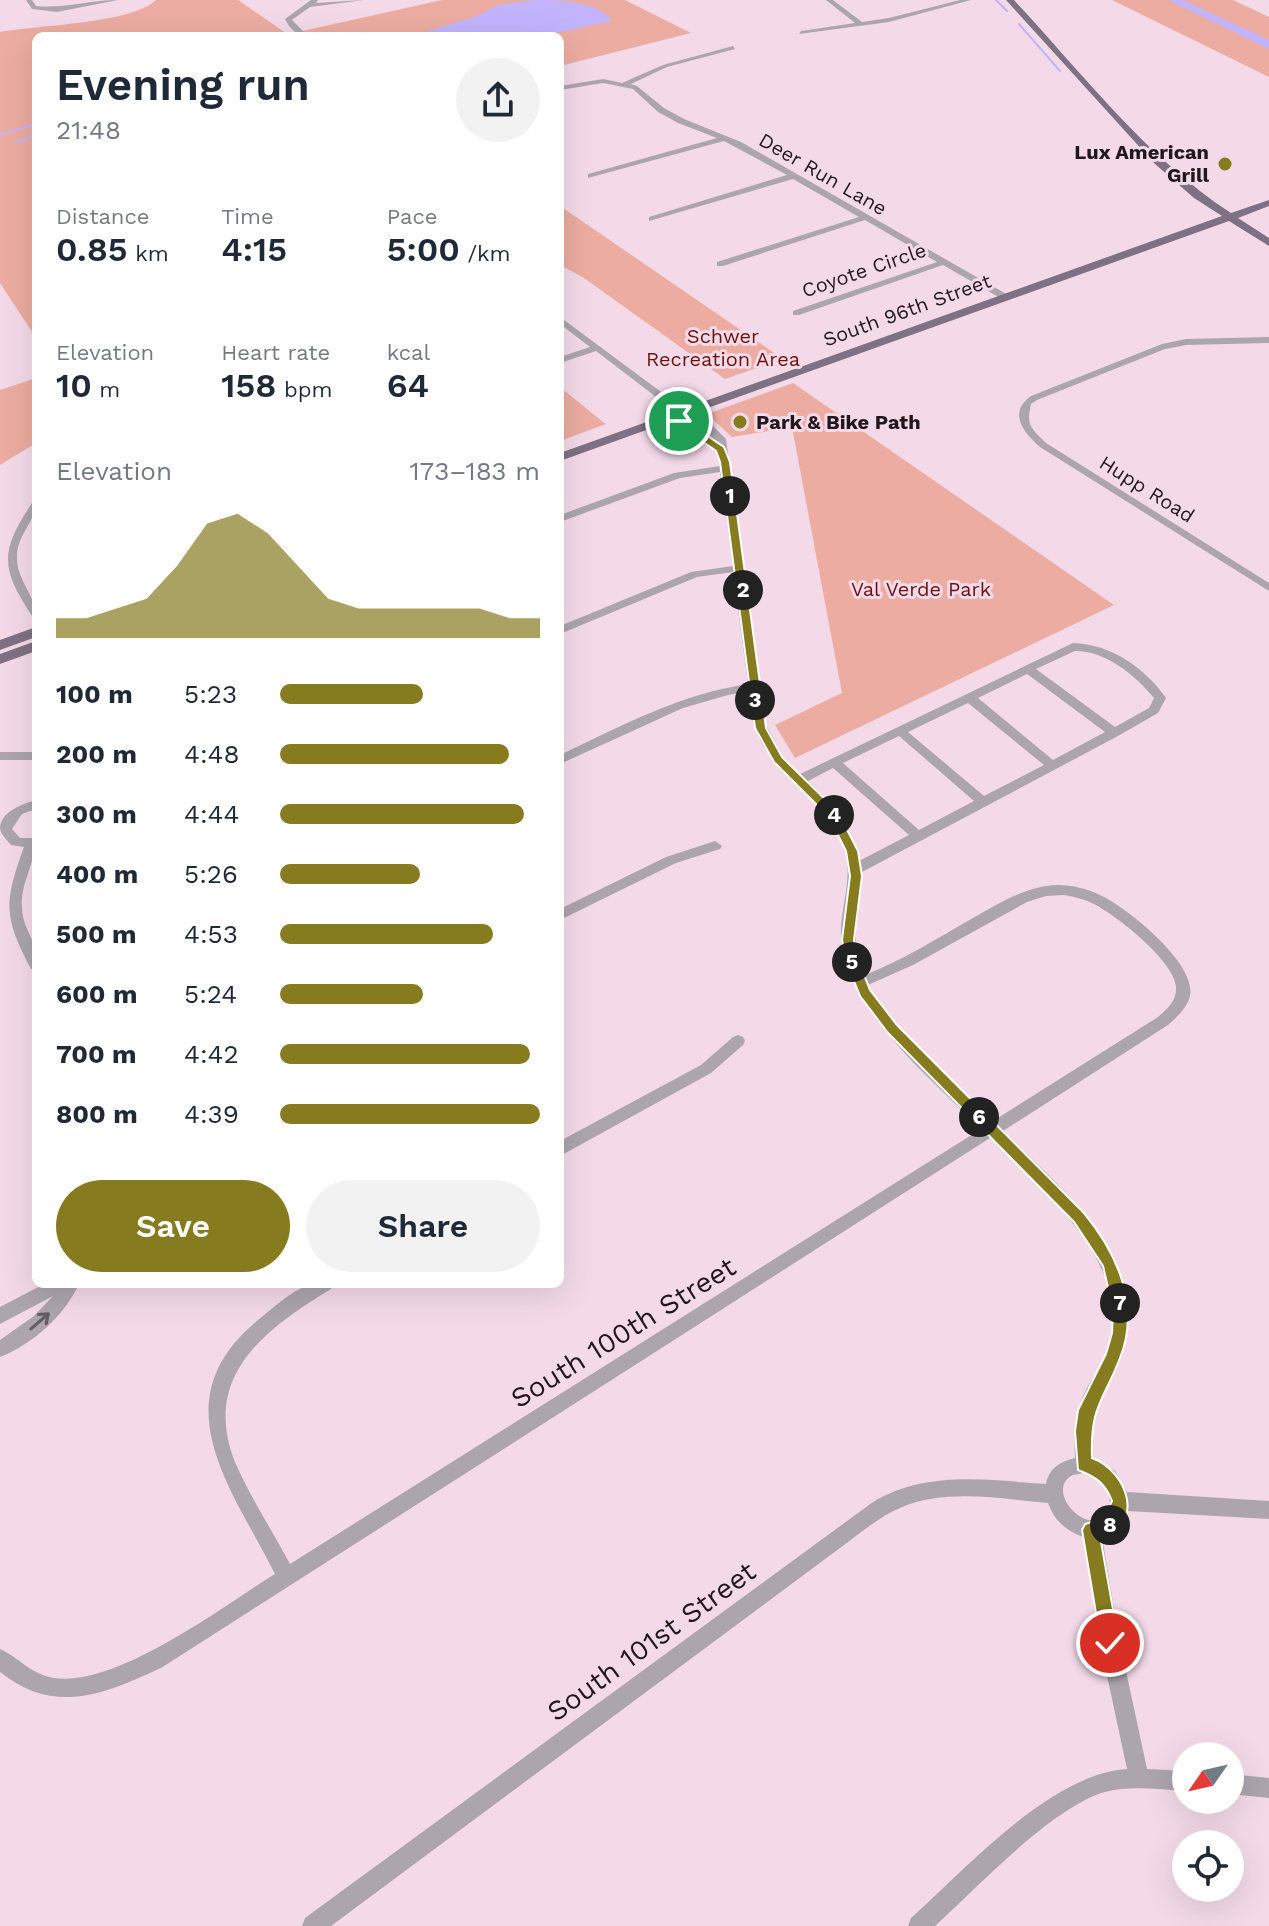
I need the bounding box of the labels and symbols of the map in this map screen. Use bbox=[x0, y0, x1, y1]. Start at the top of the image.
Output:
street label: Deer Run Lane bbox=[755, 128, 891, 220]
place label: Lux American Grill bbox=[1074, 140, 1209, 187]
marker: Lux American Grill bbox=[1216, 155, 1234, 173]
street label: Coyote Circle bbox=[799, 237, 929, 303]
street label: South 96th Street bbox=[820, 268, 995, 352]
park label: Schwer Recreation Area bbox=[646, 324, 800, 371]
pin bbox=[645, 387, 713, 455]
place label: Park & Bike Path bbox=[756, 410, 921, 434]
marker: Park & Bike Path bbox=[731, 413, 749, 431]
street label: Hupp Road bbox=[1095, 450, 1199, 528]
pin: 1 bbox=[710, 476, 750, 516]
pin: 2 bbox=[723, 570, 763, 610]
park label: Val Verde Park bbox=[851, 577, 991, 601]
pin: 3 bbox=[735, 680, 775, 720]
pin: 4 bbox=[814, 795, 854, 835]
pin: 5 bbox=[832, 942, 872, 982]
pin: 6 bbox=[959, 1097, 999, 1137]
street label: South 100th Street bbox=[505, 1250, 742, 1415]
pin: 7 bbox=[1100, 1283, 1140, 1323]
one-way arrow bbox=[29, 1312, 49, 1330]
pin: 8 bbox=[1090, 1505, 1130, 1545]
street label: South 101st Street bbox=[541, 1555, 762, 1728]
pin bbox=[1076, 1609, 1144, 1677]
north arrow bbox=[1172, 1742, 1244, 1814]

